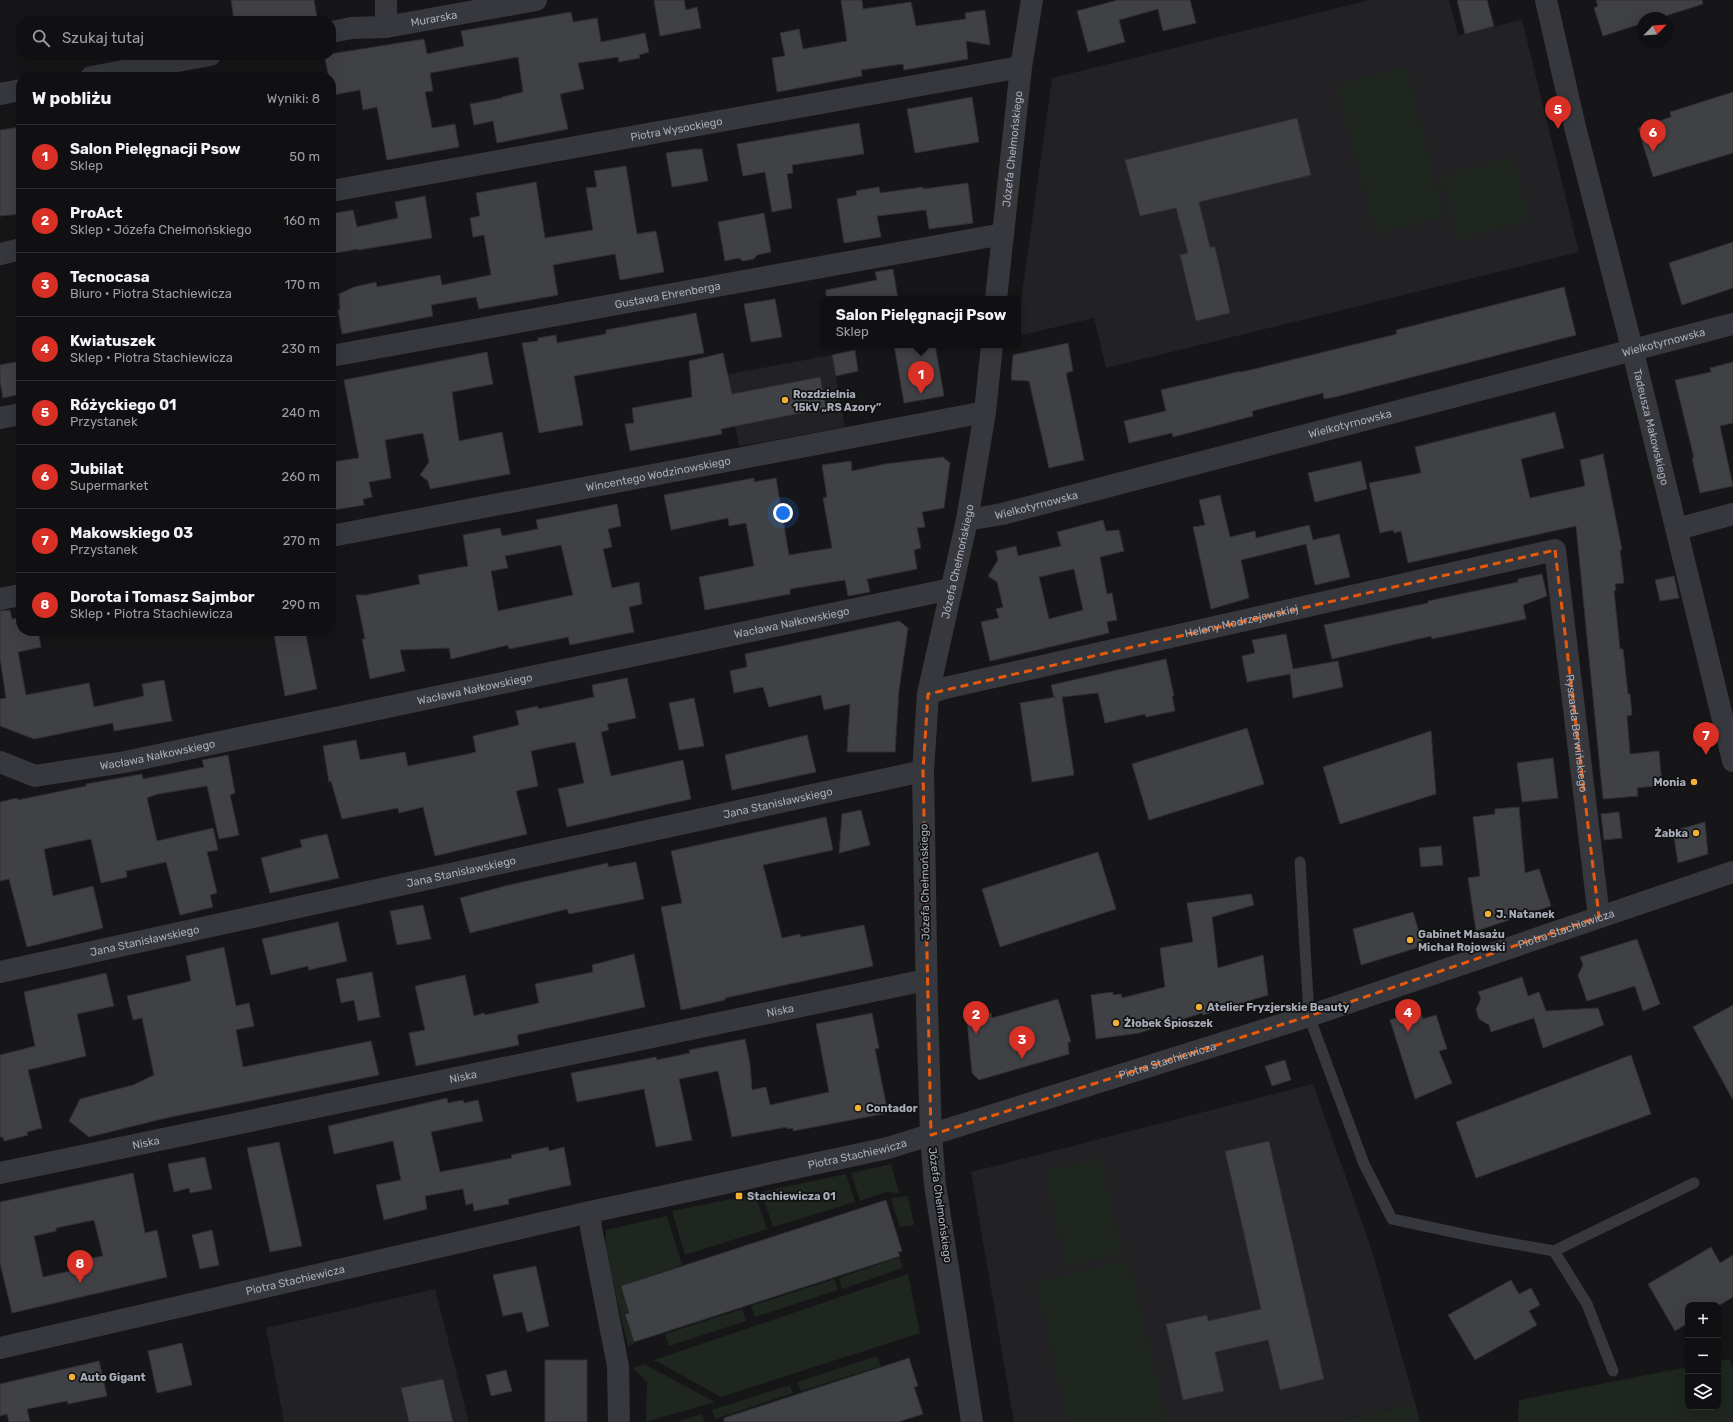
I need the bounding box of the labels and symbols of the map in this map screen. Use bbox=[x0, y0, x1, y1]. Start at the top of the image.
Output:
street label: Murarska bbox=[410, 8, 458, 29]
north arrow bbox=[1637, 12, 1673, 48]
street label: Józefa Chełmońskiego bbox=[999, 90, 1025, 208]
pin: 5 bbox=[1545, 96, 1571, 129]
street label: Piotra Wysockiego bbox=[629, 114, 723, 144]
pin: 6 bbox=[1640, 119, 1666, 152]
street label: Gustawa Ehrenberga bbox=[614, 279, 721, 311]
street label: Wielkotyrnowska bbox=[1621, 325, 1706, 359]
pin: 1 bbox=[908, 361, 934, 394]
street label: Tadeusza Makowskiego bbox=[1631, 368, 1672, 486]
place label: Rozdzielnia 15kV „RS Azory” bbox=[793, 388, 882, 414]
marker: Rozdzielnia 15kV „RS Azory” bbox=[780, 395, 790, 405]
street label: Wielkotyrnowska bbox=[1307, 407, 1393, 441]
street label: Wincentego Wodzinowskiego bbox=[585, 454, 732, 494]
street label: Wielkotyrnowska bbox=[994, 488, 1079, 522]
your location bbox=[773, 503, 793, 523]
street label: Józefa Chełmońskiego bbox=[939, 503, 976, 620]
street label: Heleny Modrzejewskiej bbox=[1184, 602, 1300, 640]
street label: Wacława Nałkowskiego bbox=[733, 604, 851, 641]
street label: Wacława Nałkowskiego bbox=[416, 670, 533, 707]
street label: Ryszarda Berwińskiego bbox=[1563, 673, 1590, 793]
pin: 7 bbox=[1693, 722, 1719, 755]
street label: Wacława Nałkowskiego bbox=[99, 737, 216, 772]
place label: Monia bbox=[1653, 776, 1686, 789]
marker: Monia bbox=[1689, 777, 1699, 787]
street label: Jana Stanisławskiego bbox=[722, 784, 834, 821]
street label: Józefa Chełmońskiego bbox=[917, 824, 933, 940]
place label: Żabka bbox=[1655, 827, 1688, 840]
marker: Żabka bbox=[1691, 828, 1701, 838]
street label: Jana Stanisławskiego bbox=[405, 853, 517, 890]
street label: Piotra Stachiewicza bbox=[1516, 906, 1616, 951]
place label: J. Natanek bbox=[1496, 908, 1555, 921]
marker: J. Natanek bbox=[1483, 909, 1493, 919]
street label: Jana Stanisławskiego bbox=[89, 922, 200, 959]
place label: Gabinet Masażu Michał Rojowski bbox=[1418, 928, 1505, 954]
marker: Gabinet Masażu Michał Rojowski bbox=[1405, 935, 1415, 945]
pin: 4 bbox=[1395, 999, 1421, 1032]
street label: Niska bbox=[765, 1001, 795, 1020]
pin: 2 bbox=[963, 1001, 989, 1034]
place label: Atelier Fryzjerskie Beauty bbox=[1207, 1001, 1350, 1014]
marker: Atelier Fryzjerskie Beauty bbox=[1194, 1002, 1204, 1012]
place label: Żłobek Śpioszek bbox=[1124, 1017, 1214, 1030]
marker: Żłobek Śpioszek bbox=[1111, 1018, 1121, 1028]
pin: 3 bbox=[1009, 1026, 1035, 1059]
street label: Piotra Stachiewicza bbox=[1117, 1039, 1218, 1082]
street label: Niska bbox=[448, 1067, 478, 1086]
place label: Contador bbox=[866, 1102, 918, 1115]
marker: Contador bbox=[853, 1103, 863, 1113]
street label: Niska bbox=[131, 1133, 161, 1152]
street label: Piotra Stachiewicza bbox=[807, 1136, 908, 1172]
street label: Józefa Chełmońskiego bbox=[925, 1146, 955, 1264]
place label: Stachiewicza 01 bbox=[747, 1190, 836, 1203]
marker: Stachiewicza 01 bbox=[734, 1191, 744, 1201]
pin: 8 bbox=[67, 1250, 93, 1283]
street label: Piotra Stachiewicza bbox=[245, 1262, 346, 1298]
place label: Auto Gigant bbox=[80, 1371, 146, 1384]
marker: Auto Gigant bbox=[67, 1372, 77, 1382]

